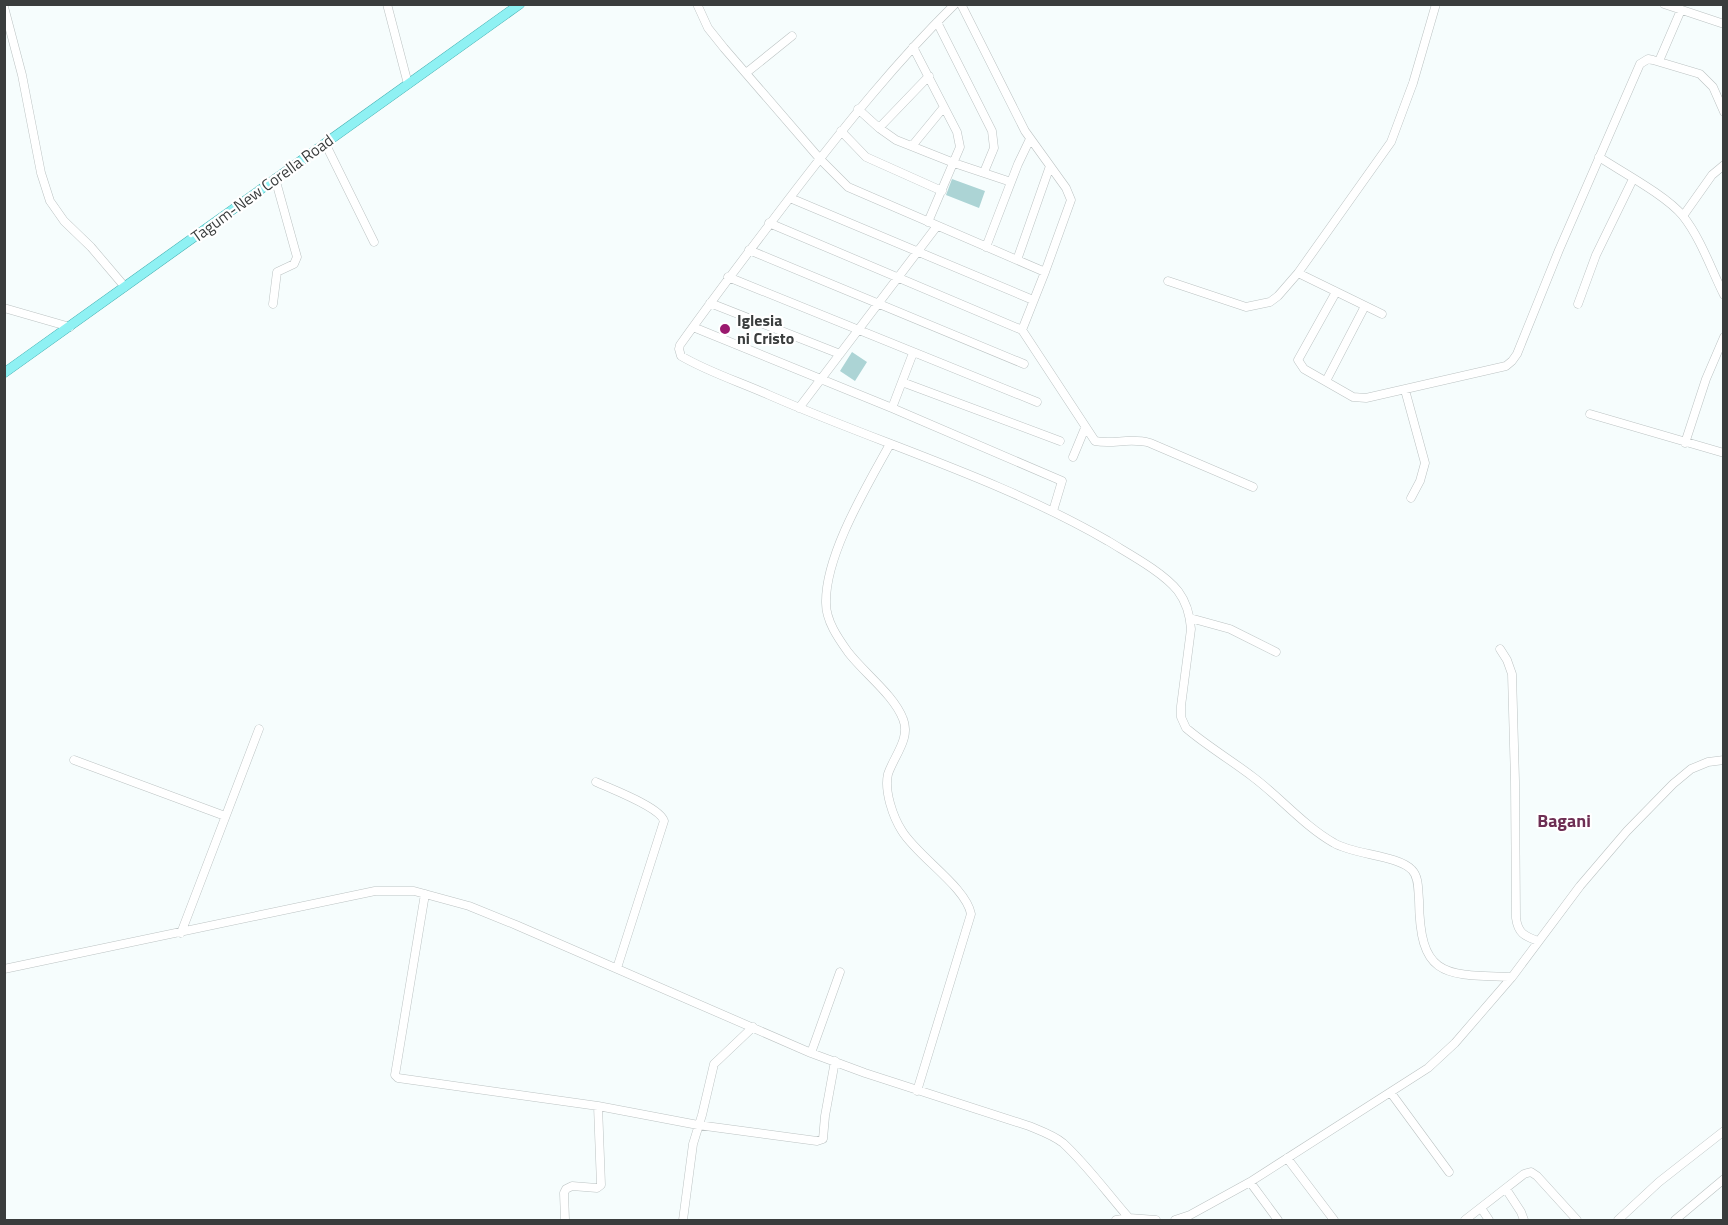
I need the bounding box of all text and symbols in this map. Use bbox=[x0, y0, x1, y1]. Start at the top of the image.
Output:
street label: Tagum-New Corella Road bbox=[186, 128, 338, 248]
place label: Iglesia ni Cristo bbox=[737, 308, 794, 350]
marker: Iglesia ni Cristo bbox=[718, 322, 732, 336]
district label: Bagani bbox=[1537, 807, 1591, 834]

